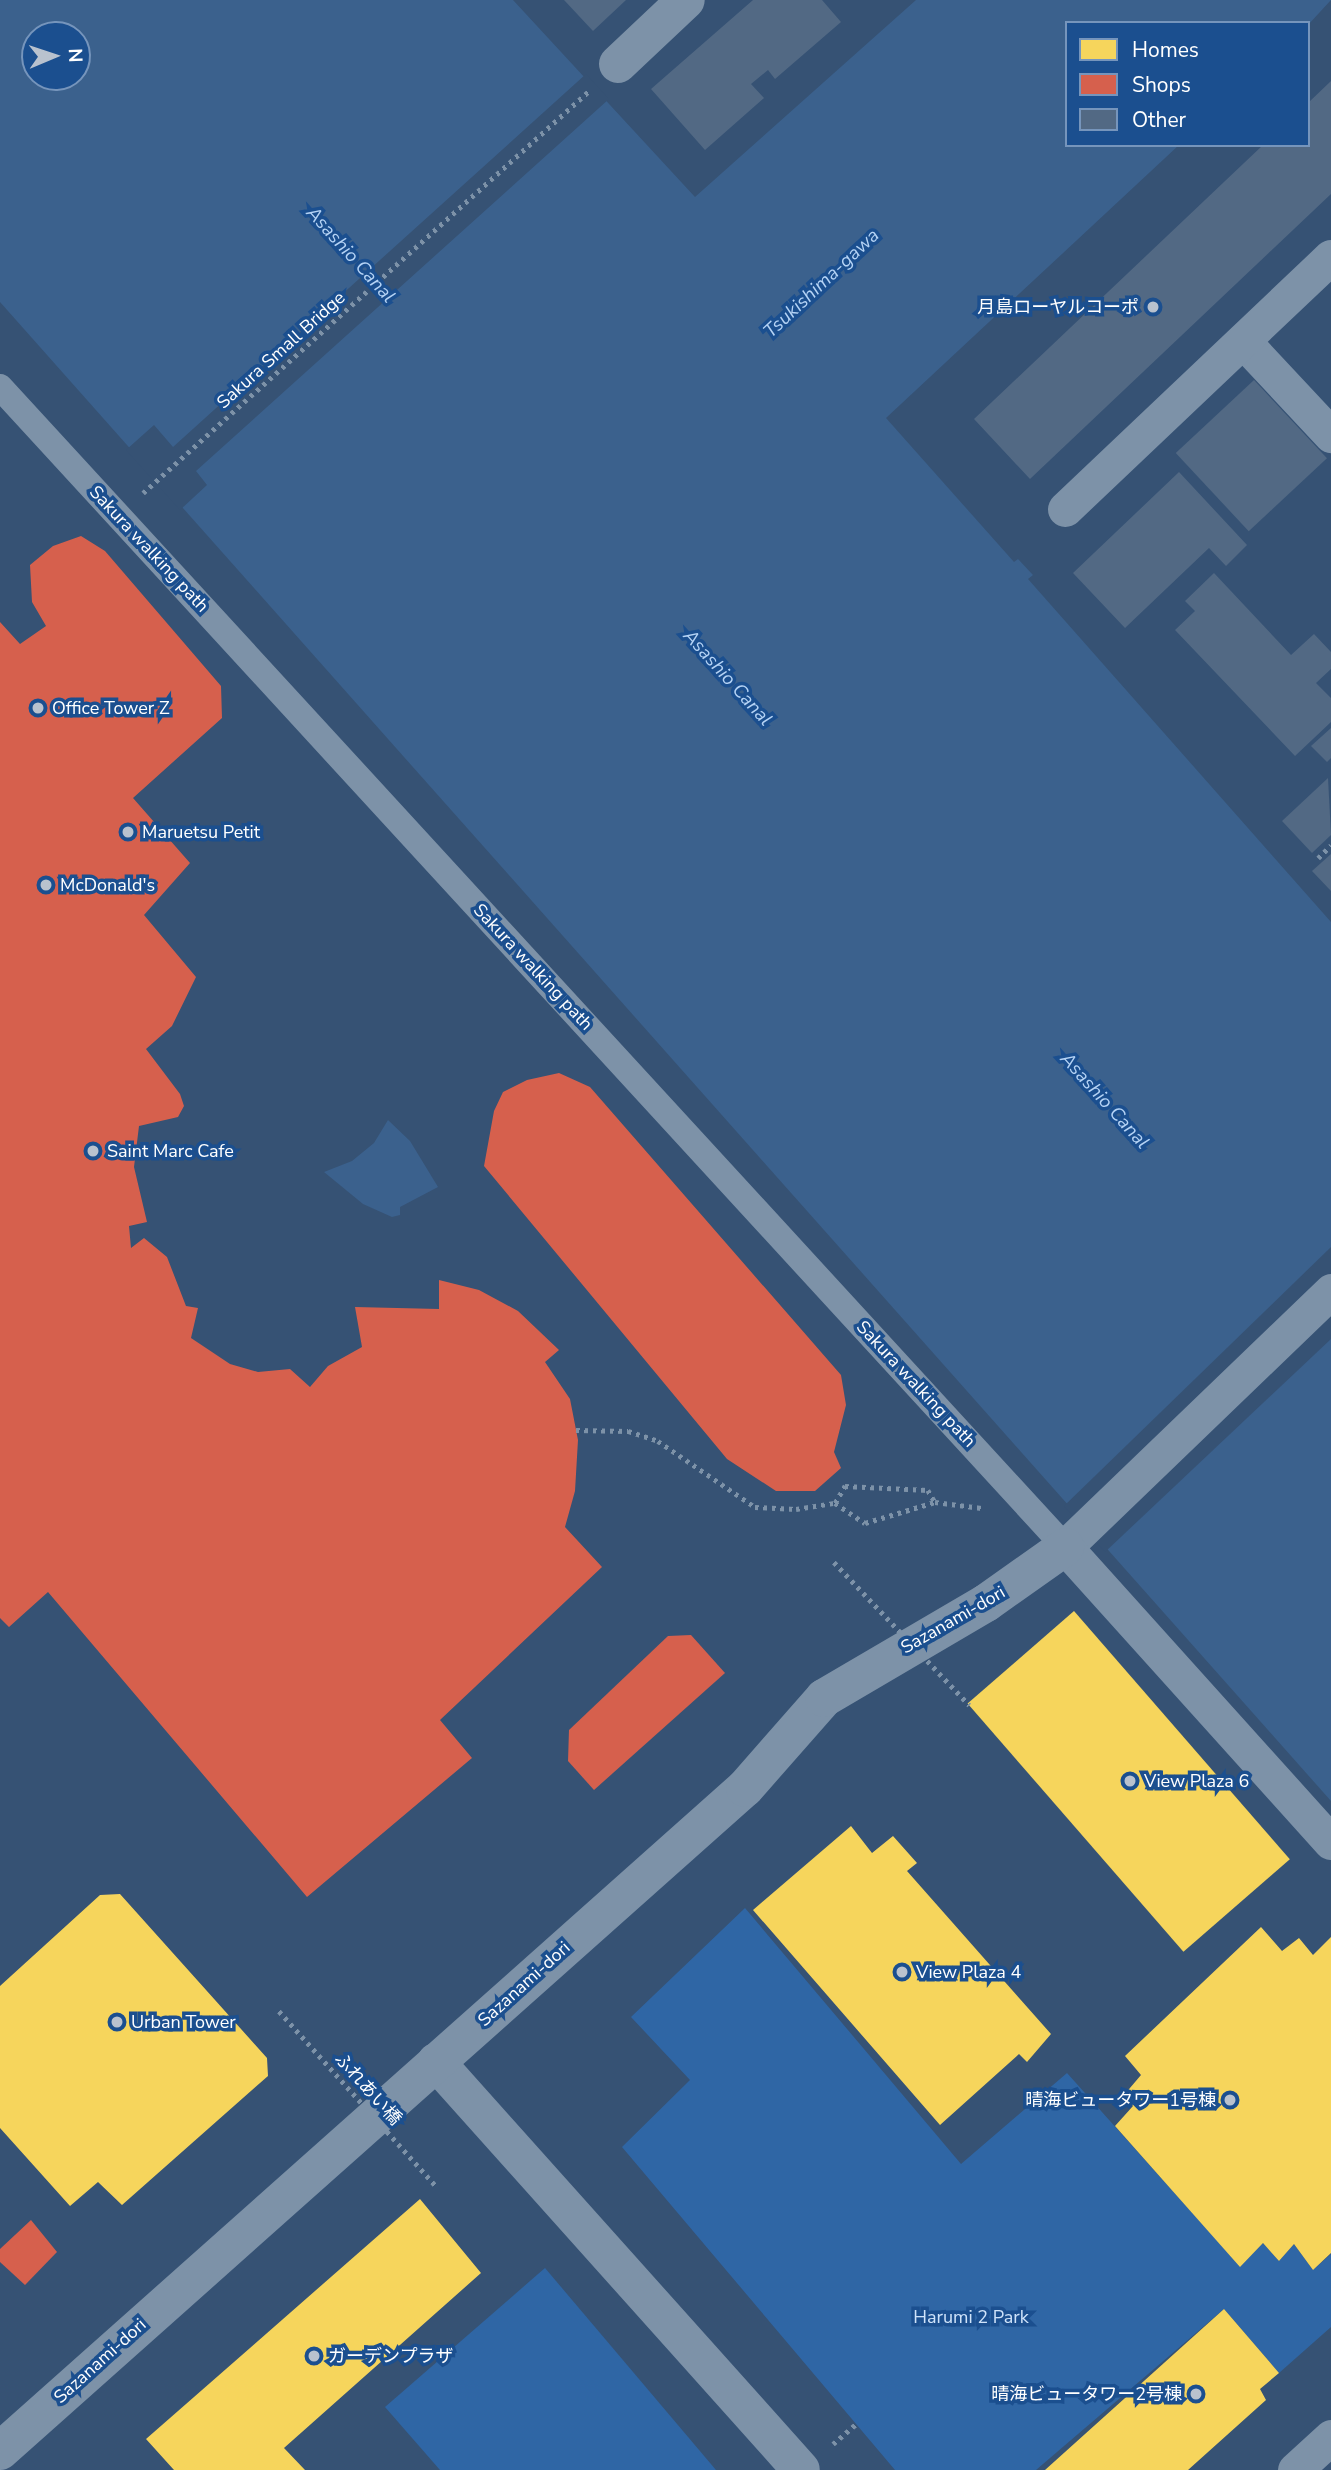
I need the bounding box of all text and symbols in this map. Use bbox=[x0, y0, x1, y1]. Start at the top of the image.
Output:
north arrow bbox=[21, 21, 91, 91]
legend bbox=[1065, 21, 1310, 147]
text: Homes bbox=[1132, 36, 1199, 64]
text: N bbox=[62, 48, 88, 63]
text: Shops bbox=[1132, 71, 1191, 99]
text: Other bbox=[1132, 106, 1186, 134]
water label: Asashio Canal bbox=[301, 202, 399, 308]
water label: Tsukishima-gawa bbox=[759, 225, 885, 343]
street label: Sakura Small Bridge bbox=[212, 287, 350, 413]
place label: 月島ローヤルコーポ bbox=[977, 296, 1139, 318]
marker: 月島ローヤルコーポ bbox=[1145, 299, 1161, 315]
street label: Sakura walking path bbox=[85, 481, 213, 617]
water label: Asashio Canal bbox=[678, 625, 776, 731]
place label: Office Tower Z bbox=[52, 697, 170, 719]
marker: Office Tower Z bbox=[30, 700, 46, 716]
place label: Maruetsu Petit bbox=[142, 821, 260, 843]
marker: Maruetsu Petit bbox=[120, 824, 136, 840]
place label: McDonald's bbox=[60, 874, 155, 896]
marker: McDonald's bbox=[38, 877, 54, 893]
street label: Sakura walking path bbox=[469, 899, 597, 1035]
water label: Asashio Canal bbox=[1055, 1048, 1153, 1154]
place label: Saint Marc Cafe bbox=[107, 1140, 234, 1162]
marker: Saint Marc Cafe bbox=[85, 1143, 101, 1159]
street label: Sakura walking path bbox=[852, 1316, 980, 1452]
street label: Sazanami-dori bbox=[897, 1581, 1009, 1659]
place label: View Plaza 6 bbox=[1144, 1770, 1249, 1792]
marker: View Plaza 6 bbox=[1122, 1773, 1138, 1789]
street label: Sazanami-dori bbox=[473, 1937, 575, 2031]
place label: View Plaza 4 bbox=[916, 1961, 1021, 1983]
marker: View Plaza 4 bbox=[894, 1964, 910, 1980]
place label: Urban Tower bbox=[131, 2011, 236, 2033]
marker: Urban Tower bbox=[109, 2014, 125, 2030]
street label: ふれあい橋 bbox=[330, 2048, 406, 2130]
place label: 晴海ビュータワー1号棟 bbox=[1025, 2089, 1216, 2111]
marker: 晴海ビュータワー1号棟 bbox=[1222, 2092, 1238, 2108]
park label: Harumi 2 Park bbox=[913, 2306, 1029, 2328]
street label: Sazanami-dori bbox=[49, 2314, 151, 2408]
place label: ガーデンプラザ bbox=[328, 2345, 454, 2367]
marker: ガーデンプラザ bbox=[306, 2348, 322, 2364]
place label: 晴海ビュータワー2号棟 bbox=[991, 2383, 1182, 2405]
marker: 晴海ビュータワー2号棟 bbox=[1188, 2386, 1204, 2402]

